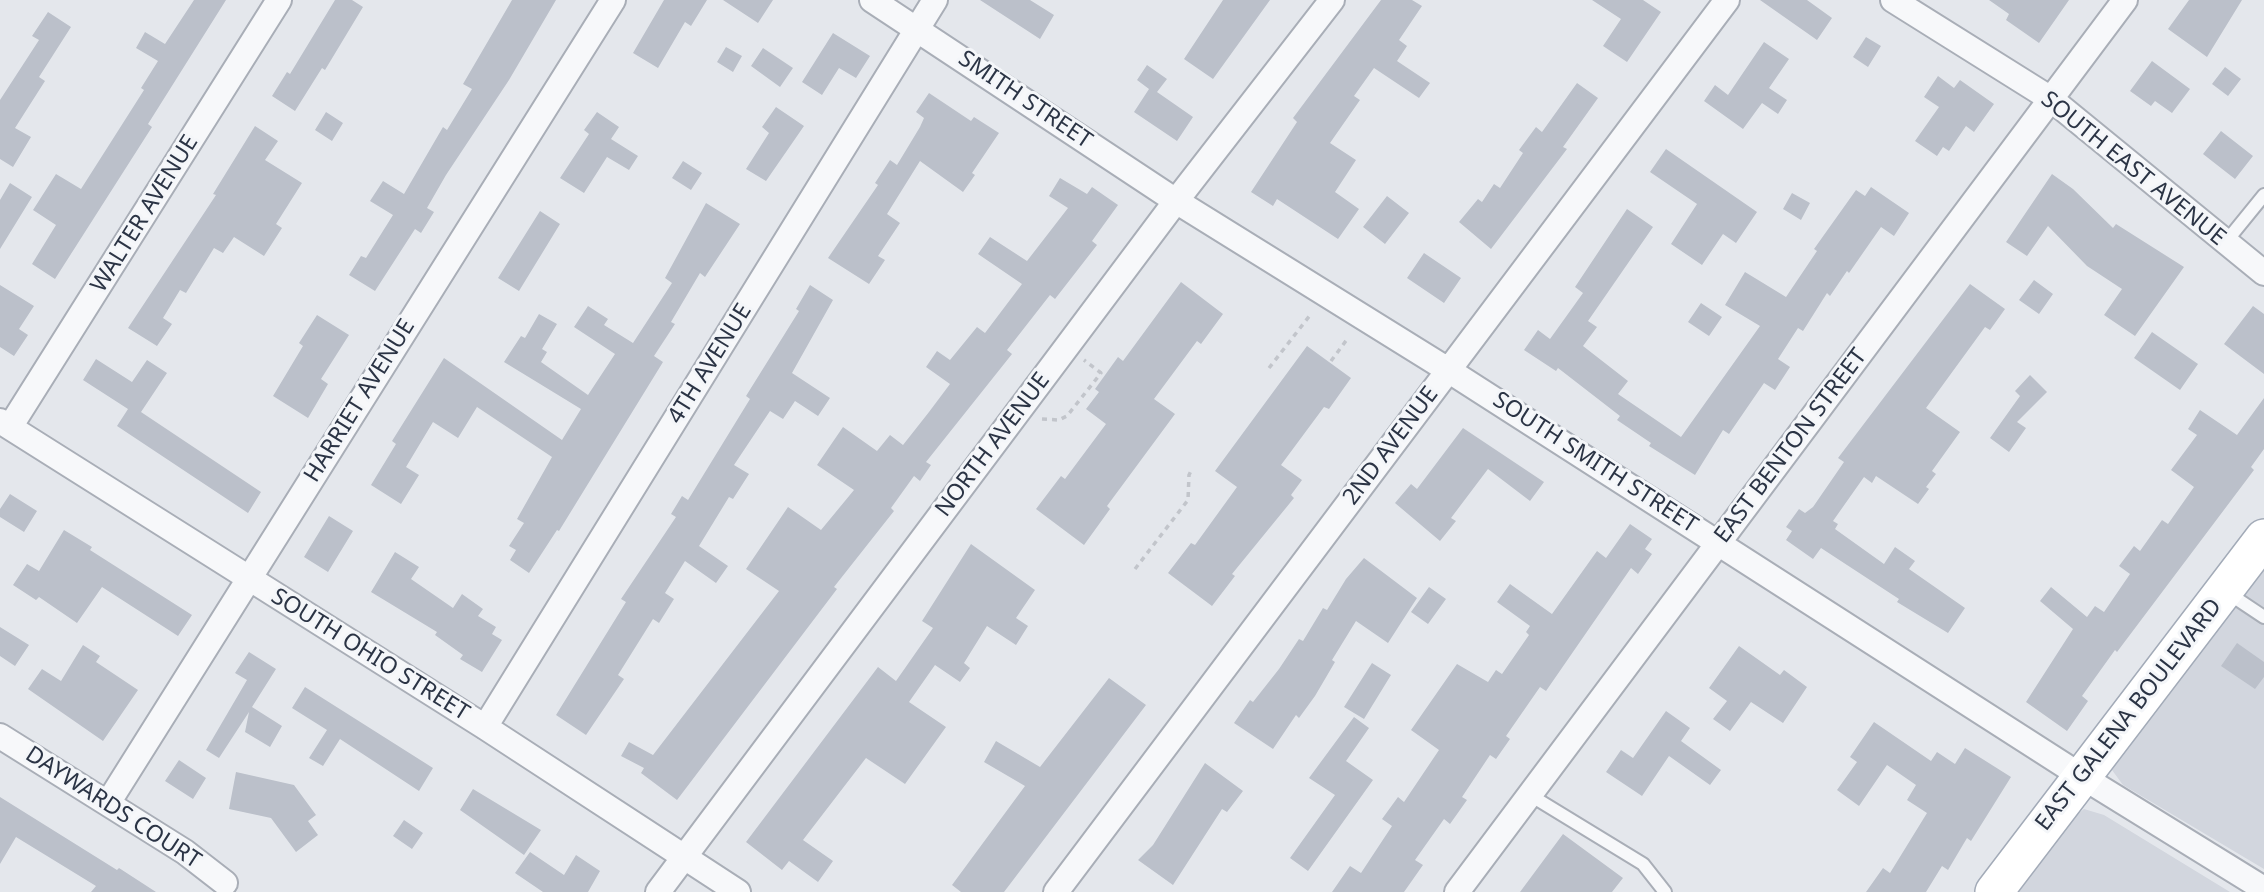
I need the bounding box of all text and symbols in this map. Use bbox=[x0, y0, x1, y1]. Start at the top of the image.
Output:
street label: SMITH STREET bbox=[953, 45, 1097, 155]
street label: SOUTH EAST AVENUE bbox=[2035, 86, 2231, 252]
street label: WALTER AVENUE bbox=[86, 130, 204, 298]
street label: 4TH AVENUE bbox=[662, 299, 758, 429]
street label: HARRIET AVENUE bbox=[299, 314, 421, 488]
street label: EAST BENTON STREET bbox=[1709, 343, 1873, 549]
street label: NORTH AVENUE bbox=[930, 368, 1056, 522]
street label: 2ND AVENUE bbox=[1338, 381, 1444, 511]
street label: SOUTH SMITH STREET bbox=[1488, 387, 1702, 539]
street label: SOUTH OHIO STREET bbox=[266, 583, 474, 727]
street label: EAST GALENA BOULEVARD bbox=[2030, 594, 2228, 836]
street label: DAYWARDS COURT bbox=[20, 741, 206, 875]

